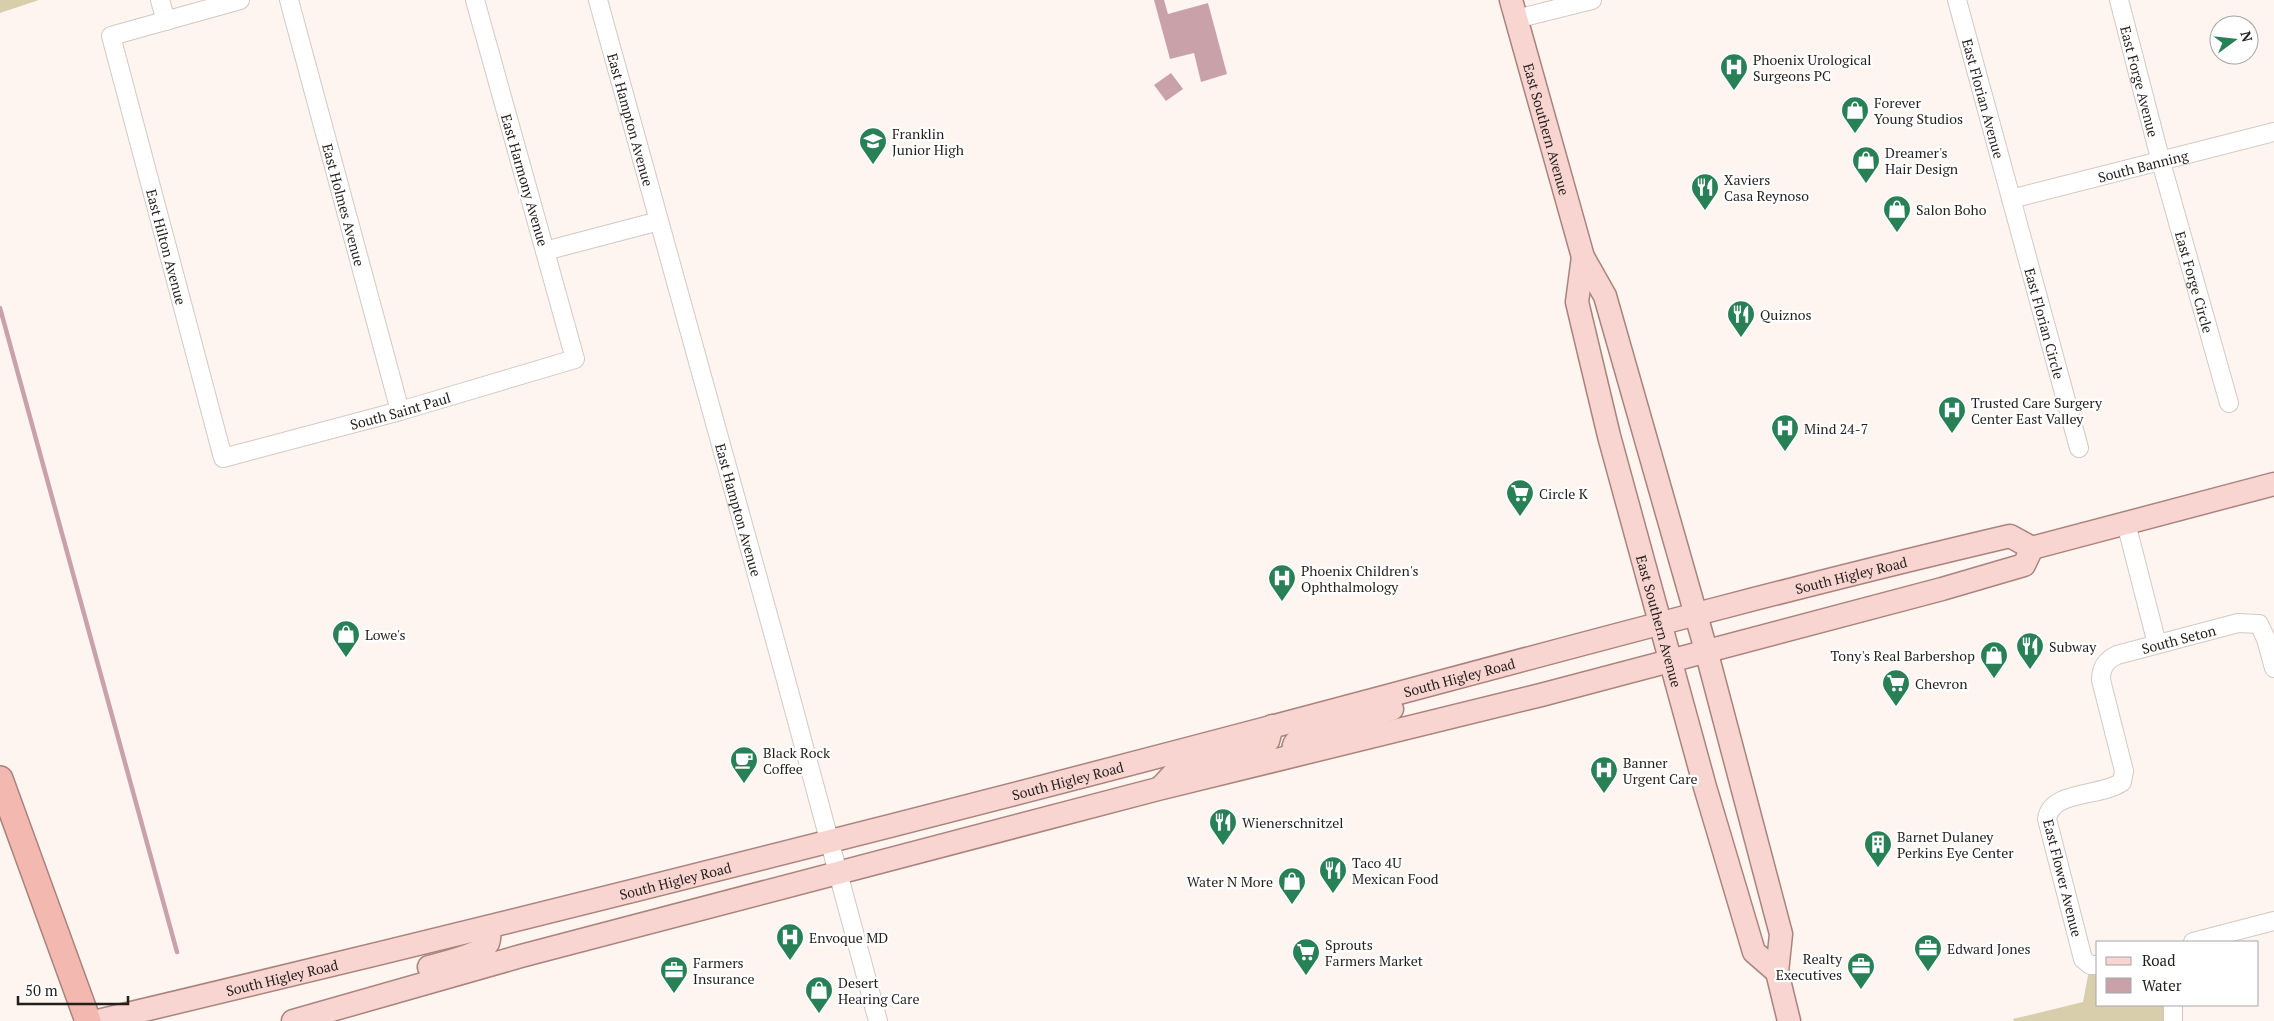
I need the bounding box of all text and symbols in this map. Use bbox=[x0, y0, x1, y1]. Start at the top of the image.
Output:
north arrow bbox=[2209, 15, 2259, 65]
street label: East Forge Avenue bbox=[2117, 24, 2164, 139]
text: N bbox=[2236, 29, 2258, 44]
street label: East Florian Avenue bbox=[1958, 36, 2009, 161]
place label: Phoenix Urological Surgeons PC bbox=[1753, 50, 1871, 85]
street label: East Hampton Avenue bbox=[604, 51, 659, 188]
hospital icon: Phoenix Urological Surgeons PC bbox=[1719, 52, 1749, 91]
street label: East Southern Avenue bbox=[1520, 61, 1575, 197]
place label: Forever Young Studios bbox=[1874, 93, 1963, 128]
shop icon: Forever Young Studios bbox=[1840, 95, 1870, 134]
street label: East Harmony Avenue bbox=[497, 112, 553, 248]
place label: Franklin Junior High bbox=[892, 124, 964, 159]
school or university icon: Franklin Junior High bbox=[858, 126, 888, 165]
street label: East Holmes Avenue bbox=[319, 141, 370, 268]
place label: Dreamer's Hair Design bbox=[1885, 143, 1959, 178]
shop icon: Dreamer's Hair Design bbox=[1851, 145, 1881, 184]
street label: South Banning bbox=[2096, 145, 2191, 186]
place label: Xaviers Casa Reynoso bbox=[1724, 170, 1809, 205]
restaurant icon: Xaviers Casa Reynoso bbox=[1690, 172, 1720, 211]
street label: East Hilton Avenue bbox=[143, 187, 191, 307]
shop icon: Salon Boho bbox=[1882, 194, 1912, 233]
place label: Salon Boho bbox=[1916, 200, 1987, 219]
street label: East Forge Circle bbox=[2171, 229, 2218, 335]
street label: East Florian Circle bbox=[2021, 266, 2069, 381]
restaurant icon: Quiznos bbox=[1726, 299, 1756, 338]
place label: Quiznos bbox=[1760, 305, 1812, 324]
street label: South Saint Paul bbox=[348, 387, 453, 433]
place label: Trusted Care Surgery Center East Valley bbox=[1971, 393, 2103, 428]
hospital icon: Trusted Care Surgery Center East Valley bbox=[1937, 395, 1967, 434]
hospital icon: Mind 24-7 bbox=[1770, 413, 1800, 452]
place label: Mind 24-7 bbox=[1804, 419, 1868, 438]
street label: East Hampton Avenue bbox=[712, 441, 766, 579]
supermarket icon: Circle K bbox=[1505, 478, 1535, 517]
place label: Circle K bbox=[1539, 484, 1589, 503]
street label: South Higley Road bbox=[1793, 551, 1909, 598]
street label: East Southern Avenue bbox=[1632, 553, 1687, 689]
place label: Phoenix Children's Ophthalmology bbox=[1301, 561, 1418, 596]
hospital icon: Phoenix Children's Ophthalmology bbox=[1267, 563, 1297, 602]
shop icon: Lowe's bbox=[331, 619, 361, 658]
street label: South Seton bbox=[2139, 620, 2218, 658]
place label: Lowe's bbox=[365, 625, 406, 644]
restaurant icon: Subway bbox=[2015, 631, 2045, 670]
place label: Subway bbox=[2049, 637, 2097, 656]
shop icon: Tony's Real Barbershop bbox=[1979, 640, 2009, 679]
place label: Tony's Real Barbershop bbox=[1830, 646, 1975, 665]
street label: South Higley Road bbox=[1401, 653, 1517, 701]
supermarket icon: Chevron bbox=[1881, 668, 1911, 707]
place label: Chevron bbox=[1915, 674, 1968, 693]
place label: Black Rock Coffee bbox=[763, 743, 831, 778]
cafe icon: Black Rock Coffee bbox=[729, 745, 759, 784]
place label: Banner Urgent Care bbox=[1623, 753, 1698, 788]
hospital icon: Banner Urgent Care bbox=[1589, 755, 1619, 794]
street label: South Higley Road bbox=[1010, 757, 1126, 804]
restaurant icon: Wienerschnitzel bbox=[1208, 807, 1238, 846]
place label: Wienerschnitzel bbox=[1242, 813, 1344, 832]
street label: East Flower Avenue bbox=[2039, 817, 2087, 939]
place label: Barnet Dulaney Perkins Eye Center bbox=[1897, 827, 2014, 862]
building icon: Barnet Dulaney Perkins Eye Center bbox=[1863, 829, 1893, 868]
place label: Taco 4U Mexican Food bbox=[1352, 853, 1439, 888]
restaurant icon: Taco 4U Mexican Food bbox=[1318, 855, 1348, 894]
street label: South Higley Road bbox=[617, 857, 733, 903]
shop icon: Water N More bbox=[1277, 866, 1307, 905]
place label: Water N More bbox=[1187, 872, 1273, 891]
hospital icon: Envoque MD bbox=[775, 922, 805, 961]
place label: Envoque MD bbox=[809, 928, 888, 947]
office icon: Edward Jones bbox=[1913, 933, 1943, 972]
place label: Sprouts Farmers Market bbox=[1325, 935, 1424, 970]
supermarket icon: Sprouts Farmers Market bbox=[1291, 937, 1321, 976]
place label: Edward Jones bbox=[1947, 939, 2031, 958]
legend bbox=[2096, 941, 2259, 1006]
place label: Realty Executives bbox=[1776, 949, 1843, 984]
text: Road bbox=[2142, 950, 2175, 970]
office icon: Realty Executives bbox=[1846, 951, 1876, 990]
place label: Farmers Insurance bbox=[693, 953, 754, 988]
street label: South Higley Road bbox=[224, 954, 340, 1000]
office icon: Farmers Insurance bbox=[659, 955, 689, 994]
place label: Desert Hearing Care bbox=[838, 973, 919, 1008]
scale bar bbox=[18, 974, 128, 1006]
shop icon: Desert Hearing Care bbox=[804, 975, 834, 1014]
text: Water bbox=[2142, 975, 2182, 995]
text: 50 m bbox=[25, 980, 58, 1000]

